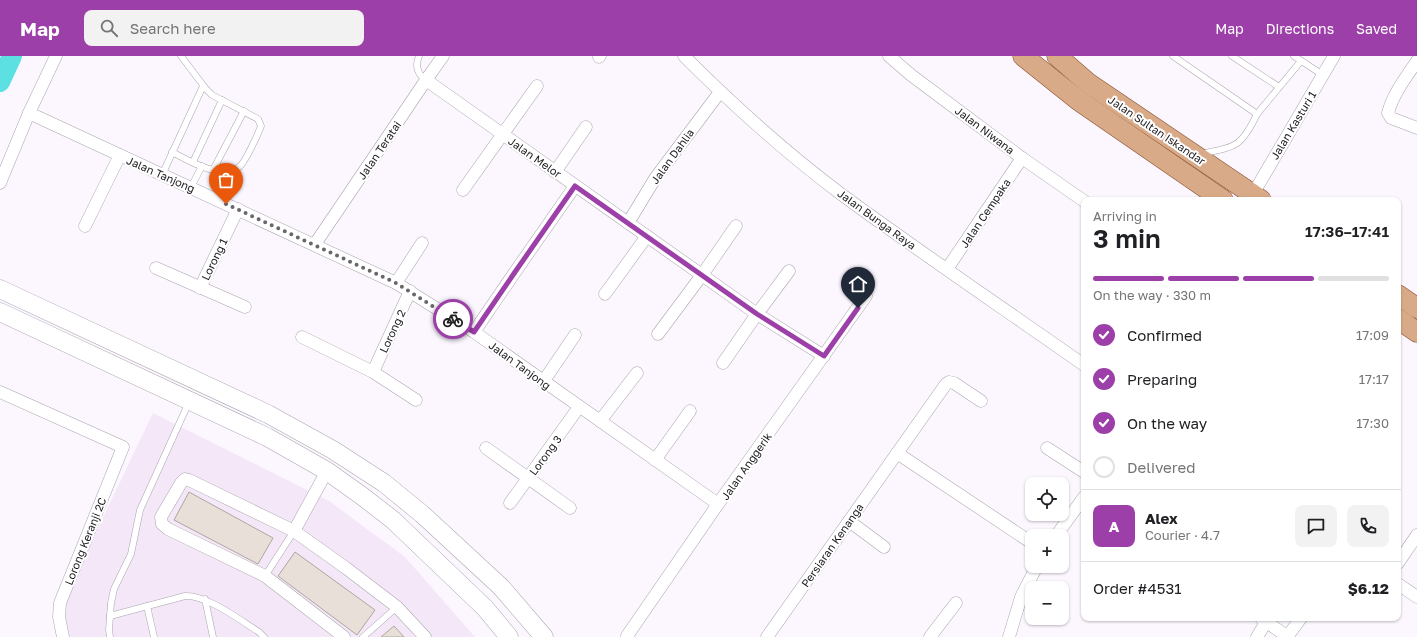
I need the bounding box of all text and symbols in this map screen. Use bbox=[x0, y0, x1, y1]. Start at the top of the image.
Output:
search box bbox=[84, 10, 364, 46]
text: Map bbox=[20, 17, 60, 40]
icon: search bbox=[98, 17, 120, 39]
text: Search here bbox=[130, 19, 216, 37]
text: Map bbox=[1215, 20, 1244, 37]
text: Directions bbox=[1266, 20, 1334, 37]
text: Saved bbox=[1356, 20, 1397, 37]
street label: Jalan Kasturi 1 bbox=[1267, 88, 1319, 162]
street label: Jalan Sultan Iskandar bbox=[1106, 93, 1209, 168]
street label: Jalan Niwana bbox=[953, 104, 1017, 156]
street label: Jalan Teratai bbox=[355, 118, 403, 182]
street label: Jalan Dahlia bbox=[648, 126, 696, 186]
street label: Jalan Melor bbox=[506, 134, 565, 180]
street label: Jalan Tanjong bbox=[125, 153, 197, 195]
pin bbox=[209, 163, 243, 204]
icon: bag bbox=[215, 169, 237, 191]
street label: Jalan Cempaka bbox=[957, 176, 1013, 250]
street label: Jalan Bunga Raya bbox=[835, 186, 919, 252]
text: Arriving in bbox=[1093, 208, 1157, 224]
text: 17:36–17:41 bbox=[1305, 222, 1389, 240]
text: 3 min bbox=[1093, 223, 1161, 254]
street label: Lorong 1 bbox=[198, 236, 230, 282]
pin bbox=[841, 267, 875, 308]
icon: home bbox=[847, 273, 869, 295]
text: On the way · 330 m bbox=[1093, 287, 1211, 303]
courier bbox=[433, 299, 473, 339]
street label: Lorong 2 bbox=[376, 307, 408, 355]
icon: bike bbox=[442, 308, 464, 330]
icon: check bbox=[1093, 324, 1115, 346]
text: Confirmed bbox=[1127, 326, 1202, 344]
text: 17:09 bbox=[1356, 327, 1389, 343]
street label: Jalan Tanjong bbox=[486, 338, 554, 392]
icon: check bbox=[1093, 368, 1115, 390]
text: Preparing bbox=[1127, 370, 1197, 388]
text: 17:17 bbox=[1359, 371, 1389, 387]
icon: check bbox=[1093, 412, 1115, 434]
text: On the way bbox=[1127, 414, 1207, 432]
text: 17:30 bbox=[1356, 415, 1389, 431]
street label: Jalan Anggerik bbox=[718, 430, 774, 502]
street label: Lorong 3 bbox=[526, 432, 564, 478]
text: Delivered bbox=[1127, 458, 1195, 476]
map controls bbox=[1025, 477, 1069, 625]
button: locate bbox=[1025, 477, 1069, 521]
street label: Lorong Keranji 2C bbox=[62, 495, 108, 587]
street label: Persiaran Kenanga bbox=[798, 501, 866, 589]
button: chat bbox=[1295, 505, 1337, 547]
button: phone bbox=[1347, 505, 1389, 547]
text: Alex bbox=[1145, 509, 1178, 527]
text: A bbox=[1109, 517, 1119, 535]
text: Courier · 4.7 bbox=[1145, 527, 1220, 543]
button: + bbox=[1025, 529, 1069, 573]
text: Order #4531 bbox=[1093, 579, 1181, 597]
text: $6.12 bbox=[1348, 579, 1389, 597]
button: − bbox=[1025, 581, 1069, 625]

